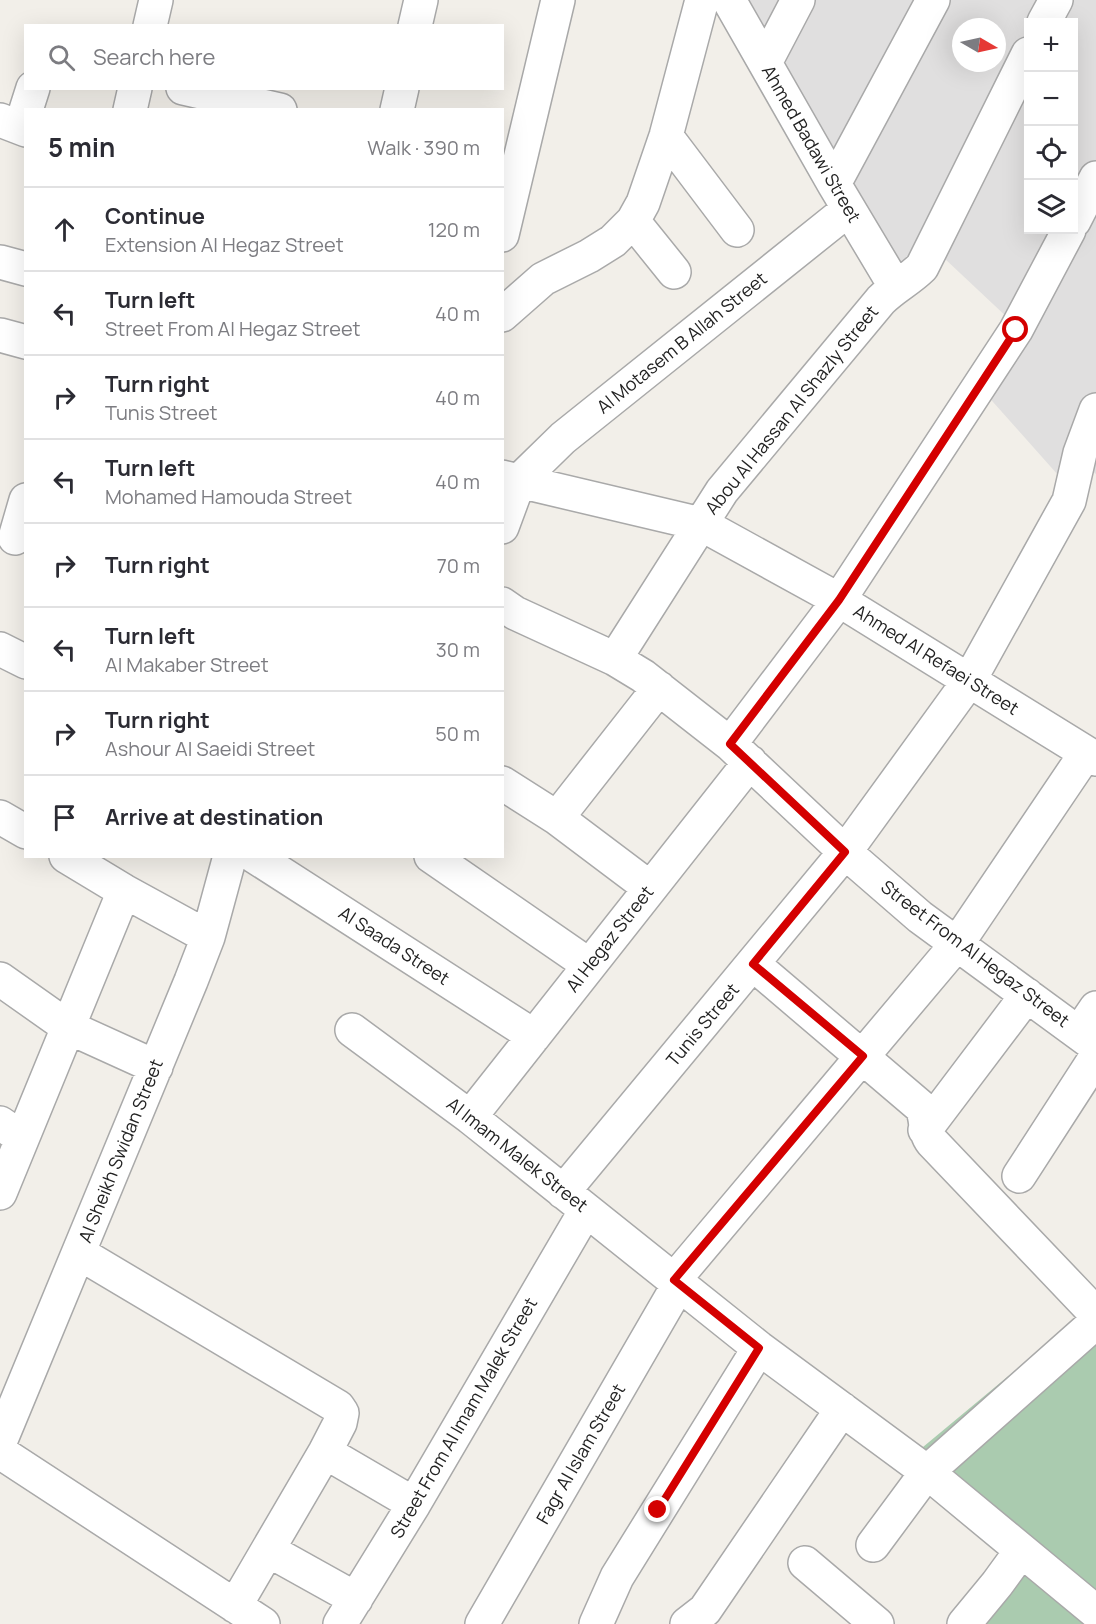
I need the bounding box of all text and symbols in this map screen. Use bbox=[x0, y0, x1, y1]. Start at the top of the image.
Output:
north arrow bbox=[952, 18, 1006, 72]
map controls bbox=[1024, 18, 1078, 234]
button: + bbox=[1024, 18, 1078, 72]
search box bbox=[24, 24, 504, 90]
icon: search bbox=[45, 41, 78, 74]
text: Search here bbox=[93, 42, 215, 72]
street label: Ahmed Badawi Street bbox=[757, 60, 867, 227]
button: − bbox=[1024, 72, 1078, 126]
button: locate bbox=[1024, 126, 1078, 180]
text: 5 min bbox=[48, 129, 115, 165]
text: Walk · 390 m bbox=[367, 134, 480, 161]
button: layers bbox=[1024, 180, 1078, 234]
text: Continue bbox=[105, 201, 205, 231]
icon: ahead bbox=[48, 213, 81, 246]
text: 120 m bbox=[428, 216, 480, 243]
text: Extension Al Hegaz Street bbox=[105, 231, 344, 258]
street label: Al Motasem B Allah Street bbox=[591, 266, 771, 418]
text: Turn left bbox=[105, 285, 195, 315]
icon: left bbox=[48, 297, 81, 330]
text: 40 m bbox=[435, 300, 480, 327]
street label: Abou Al Hassan Al Shazly Street bbox=[699, 300, 883, 519]
text: Street From Al Hegaz Street bbox=[105, 315, 361, 342]
route start bbox=[1002, 316, 1028, 342]
text: Turn right bbox=[105, 369, 210, 399]
icon: right bbox=[48, 381, 81, 414]
text: 40 m bbox=[435, 384, 480, 411]
text: Tunis Street bbox=[105, 399, 218, 426]
text: Turn left bbox=[105, 453, 195, 483]
icon: left bbox=[48, 465, 81, 498]
text: 40 m bbox=[435, 468, 480, 495]
text: Mohamed Hamouda Street bbox=[105, 483, 352, 510]
icon: right bbox=[48, 549, 81, 582]
text: Turn right bbox=[105, 550, 210, 580]
text: 70 m bbox=[437, 552, 480, 579]
street label: Ahmed Al Refaei Street bbox=[849, 599, 1024, 720]
text: Turn left bbox=[105, 621, 195, 651]
icon: left bbox=[48, 633, 81, 666]
text: 30 m bbox=[436, 636, 480, 663]
text: Al Makaber Street bbox=[105, 651, 269, 678]
text: Turn right bbox=[105, 705, 210, 735]
icon: right bbox=[48, 717, 81, 750]
text: 50 m bbox=[435, 720, 480, 747]
text: Ashour Al Saeidi Street bbox=[105, 735, 315, 762]
icon: arrive bbox=[48, 801, 81, 834]
text: Arrive at destination bbox=[105, 802, 323, 832]
street label: Street From Al Hegaz Street bbox=[877, 874, 1075, 1032]
street label: Al Hegaz Street bbox=[560, 880, 658, 996]
street label: Al Saada Street bbox=[335, 900, 455, 990]
street label: Tunis Street bbox=[660, 978, 744, 1071]
street label: Al Sheikh Swidan Street bbox=[72, 1055, 168, 1246]
street label: Al Imam Malek Street bbox=[442, 1092, 593, 1217]
street label: Street From Al Imam Malek Street bbox=[384, 1293, 542, 1542]
street label: Fagr Al Islam Street bbox=[530, 1379, 630, 1528]
route end bbox=[644, 1496, 670, 1522]

